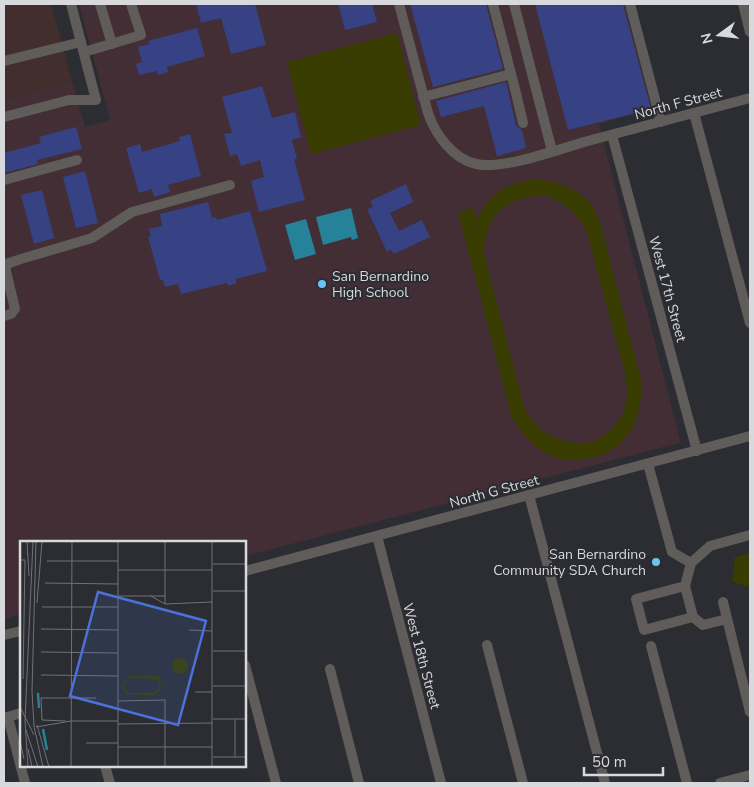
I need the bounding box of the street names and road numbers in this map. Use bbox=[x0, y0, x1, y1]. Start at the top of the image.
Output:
street label: North F Street bbox=[632, 83, 724, 124]
street label: West 17th Street bbox=[644, 234, 691, 344]
street label: North G Street bbox=[447, 470, 541, 513]
street label: West 18th Street bbox=[398, 601, 445, 711]

